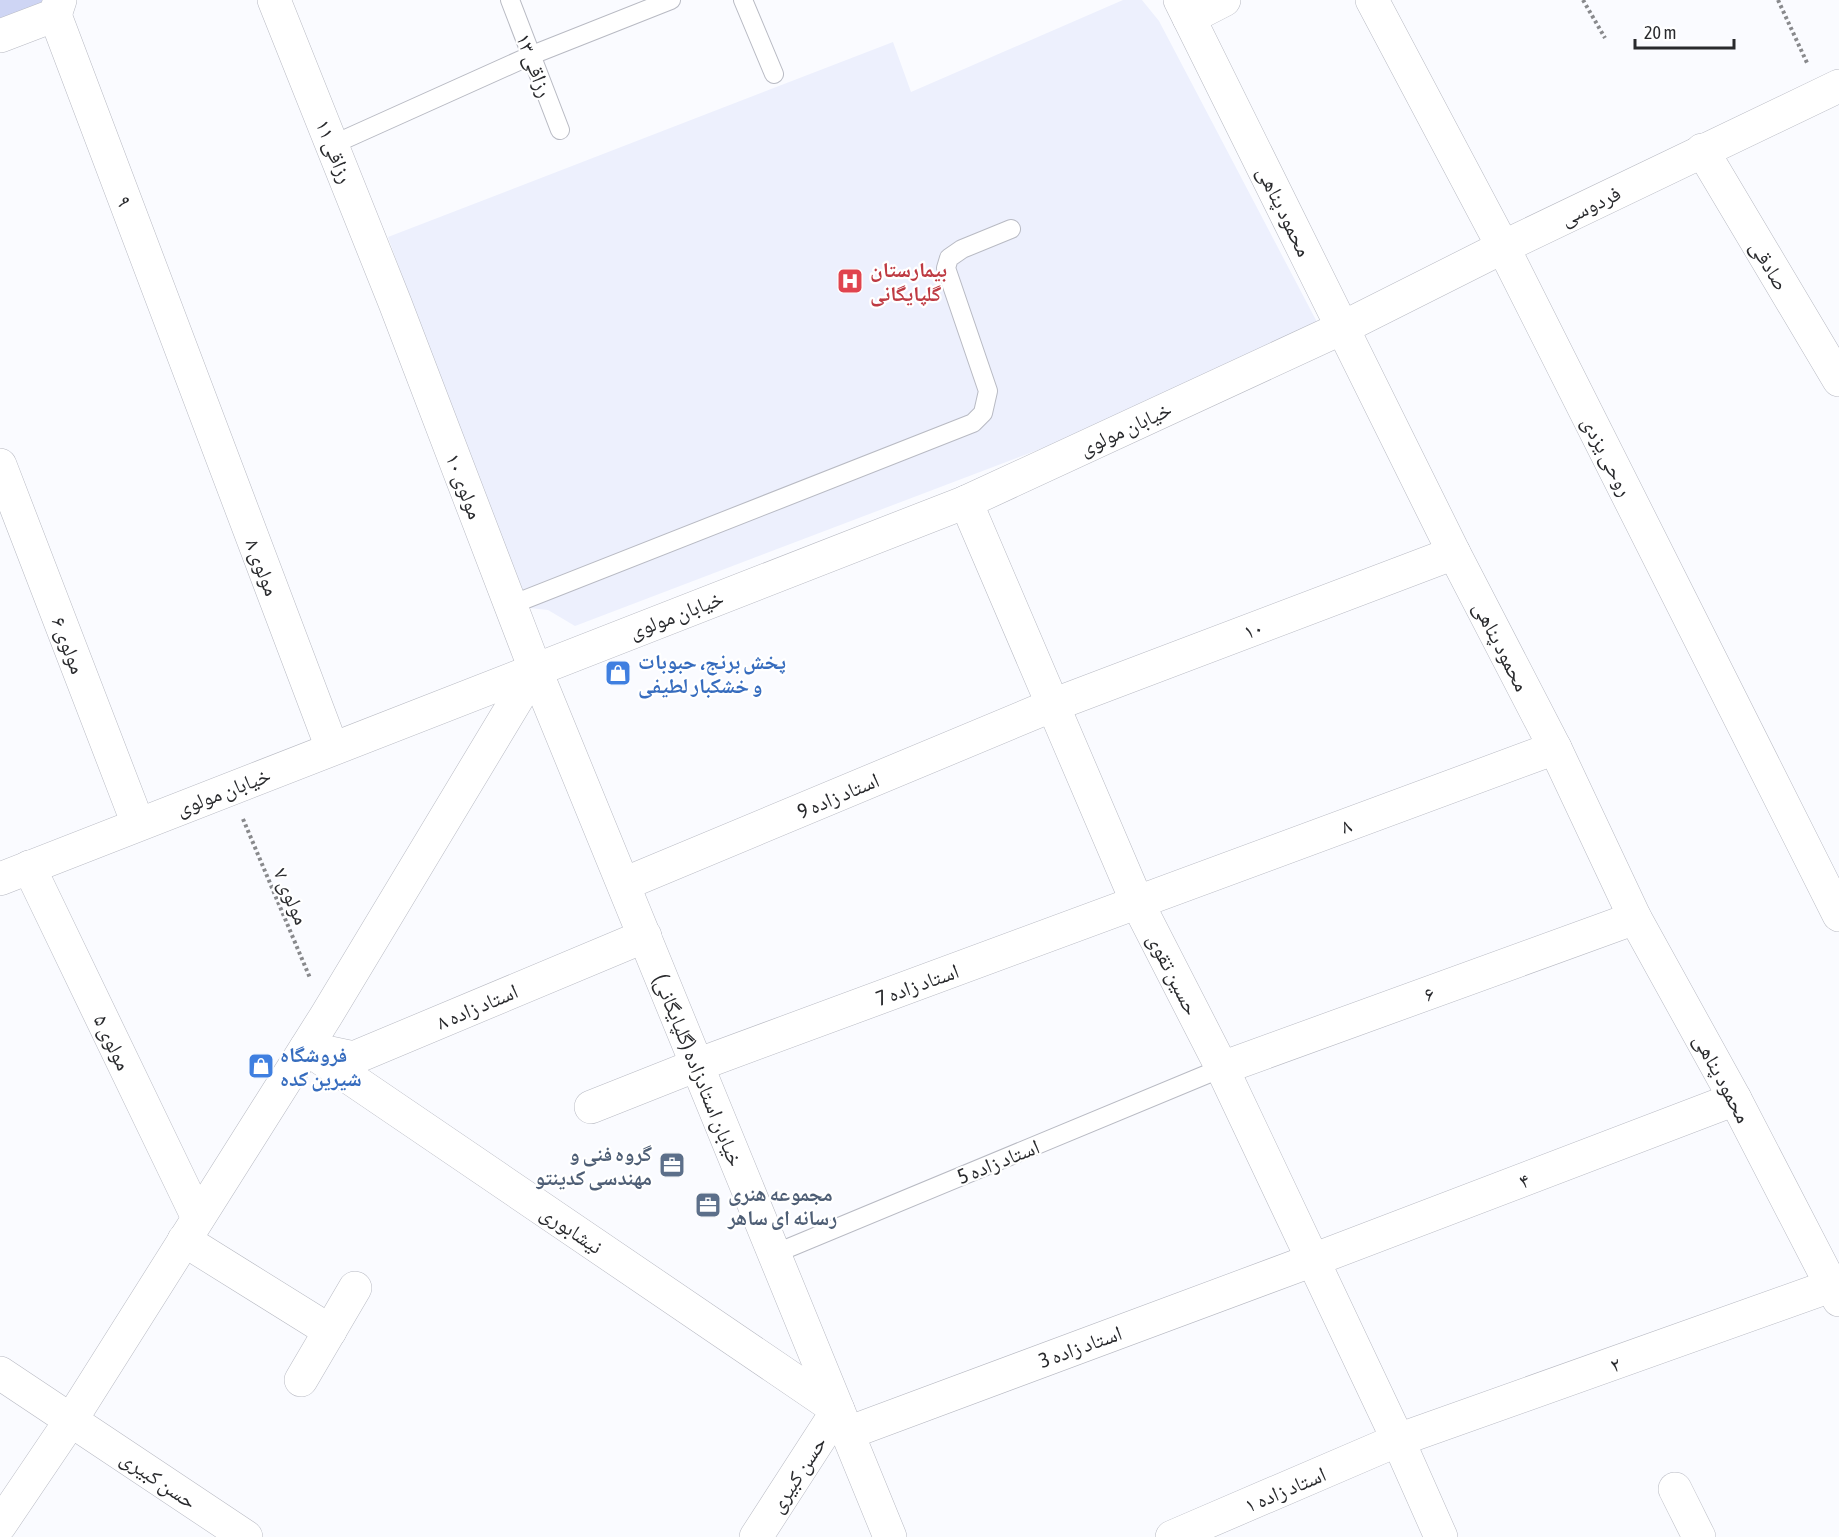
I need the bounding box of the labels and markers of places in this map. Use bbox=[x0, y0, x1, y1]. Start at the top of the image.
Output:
place label: بیمارستان گلپایگانی bbox=[870, 257, 947, 307]
hospital icon: بیمارستان گلپایگانی bbox=[835, 266, 865, 296]
place label: پخش برنج، حبوبات و خشکبار لطیفی bbox=[638, 649, 786, 699]
shop icon: پخش برنج، حبوبات و خشکبار لطیفی bbox=[603, 658, 633, 688]
place label: فروشگاه شیرین کده bbox=[280, 1042, 362, 1092]
shop icon: فروشگاه شیرین کده bbox=[246, 1051, 276, 1081]
place label: گروه فنی و مهندسی کدینتو bbox=[535, 1141, 652, 1191]
office icon: گروه فنی و مهندسی کدینتو bbox=[657, 1150, 687, 1180]
place label: مجموعه هنری رسانه ای ساهر bbox=[727, 1181, 837, 1230]
office icon: مجموعه هنری رسانه ای ساهر bbox=[693, 1190, 723, 1220]

